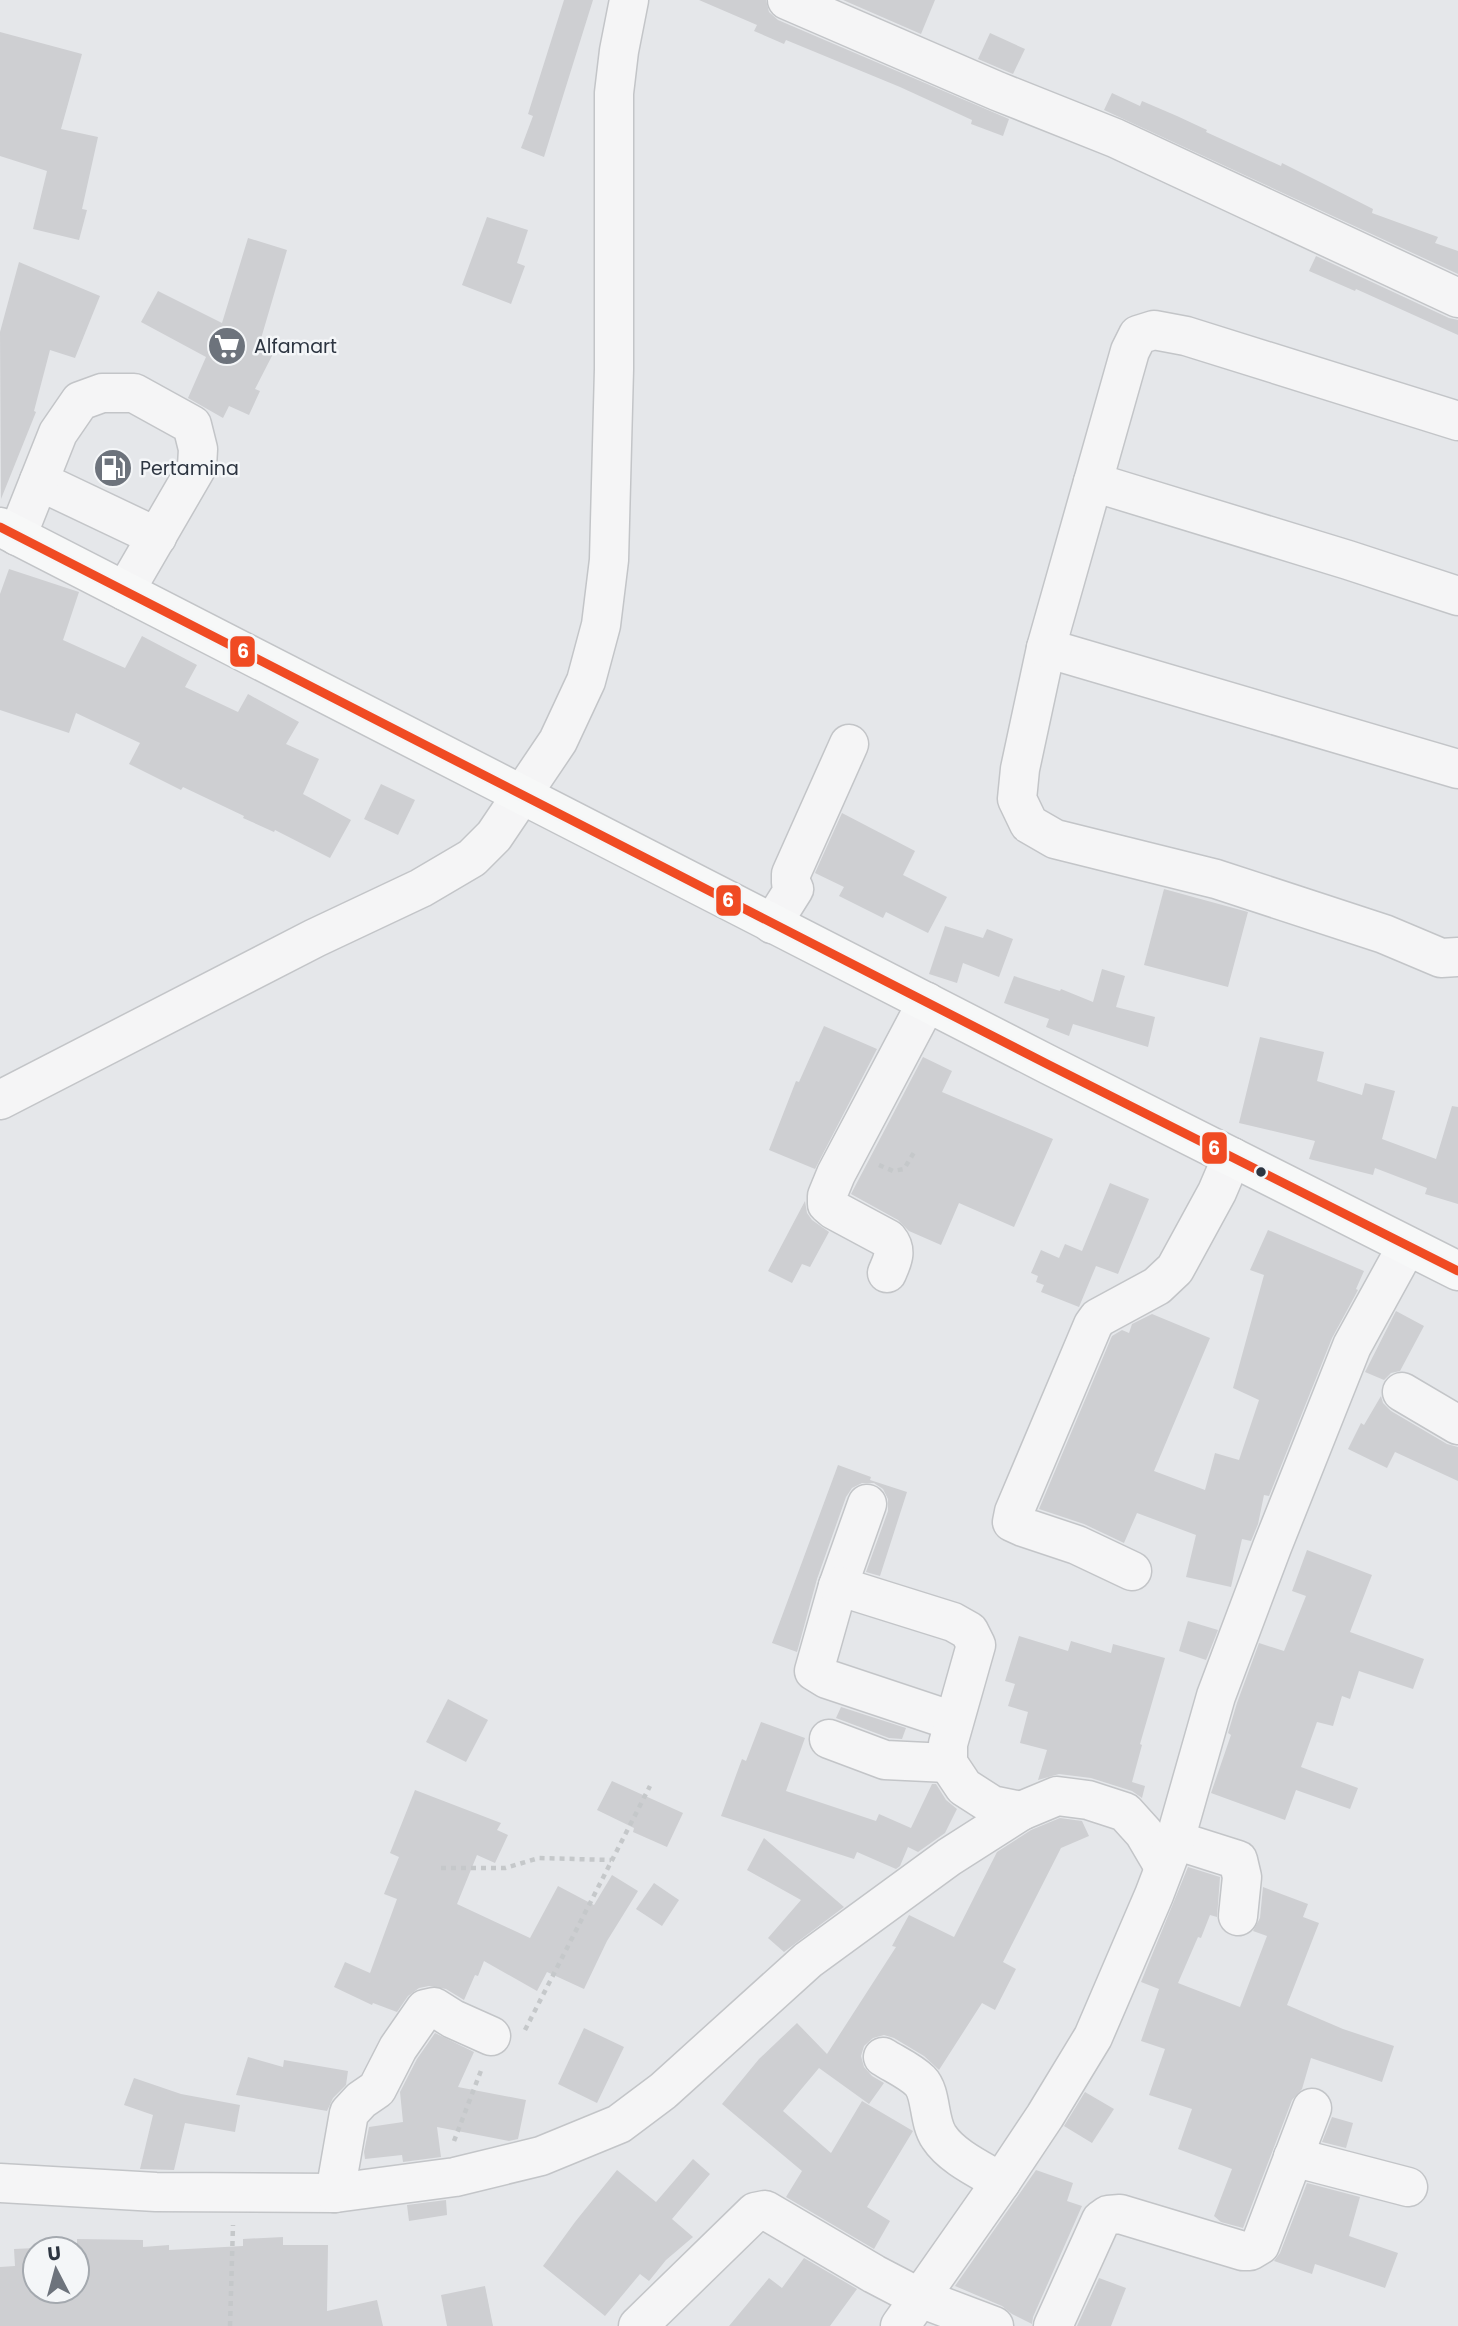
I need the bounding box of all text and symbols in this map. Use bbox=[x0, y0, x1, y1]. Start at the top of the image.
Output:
supermarket icon: Alfamart bbox=[206, 325, 248, 367]
place label: Alfamart bbox=[254, 333, 337, 360]
fuel station icon: Pertamina bbox=[92, 447, 134, 489]
place label: Pertamina bbox=[140, 455, 239, 482]
line badge: 6 bbox=[229, 635, 256, 668]
text: 6 bbox=[237, 638, 249, 665]
line badge: 6 bbox=[715, 884, 742, 917]
text: 6 bbox=[722, 887, 734, 914]
line badge: 6 bbox=[1201, 1131, 1228, 1165]
text: 6 bbox=[1208, 1135, 1220, 1162]
unlabelled marker bbox=[1254, 1165, 1268, 1179]
north arrow bbox=[21, 2235, 91, 2305]
text: U bbox=[46, 2239, 62, 2268]

